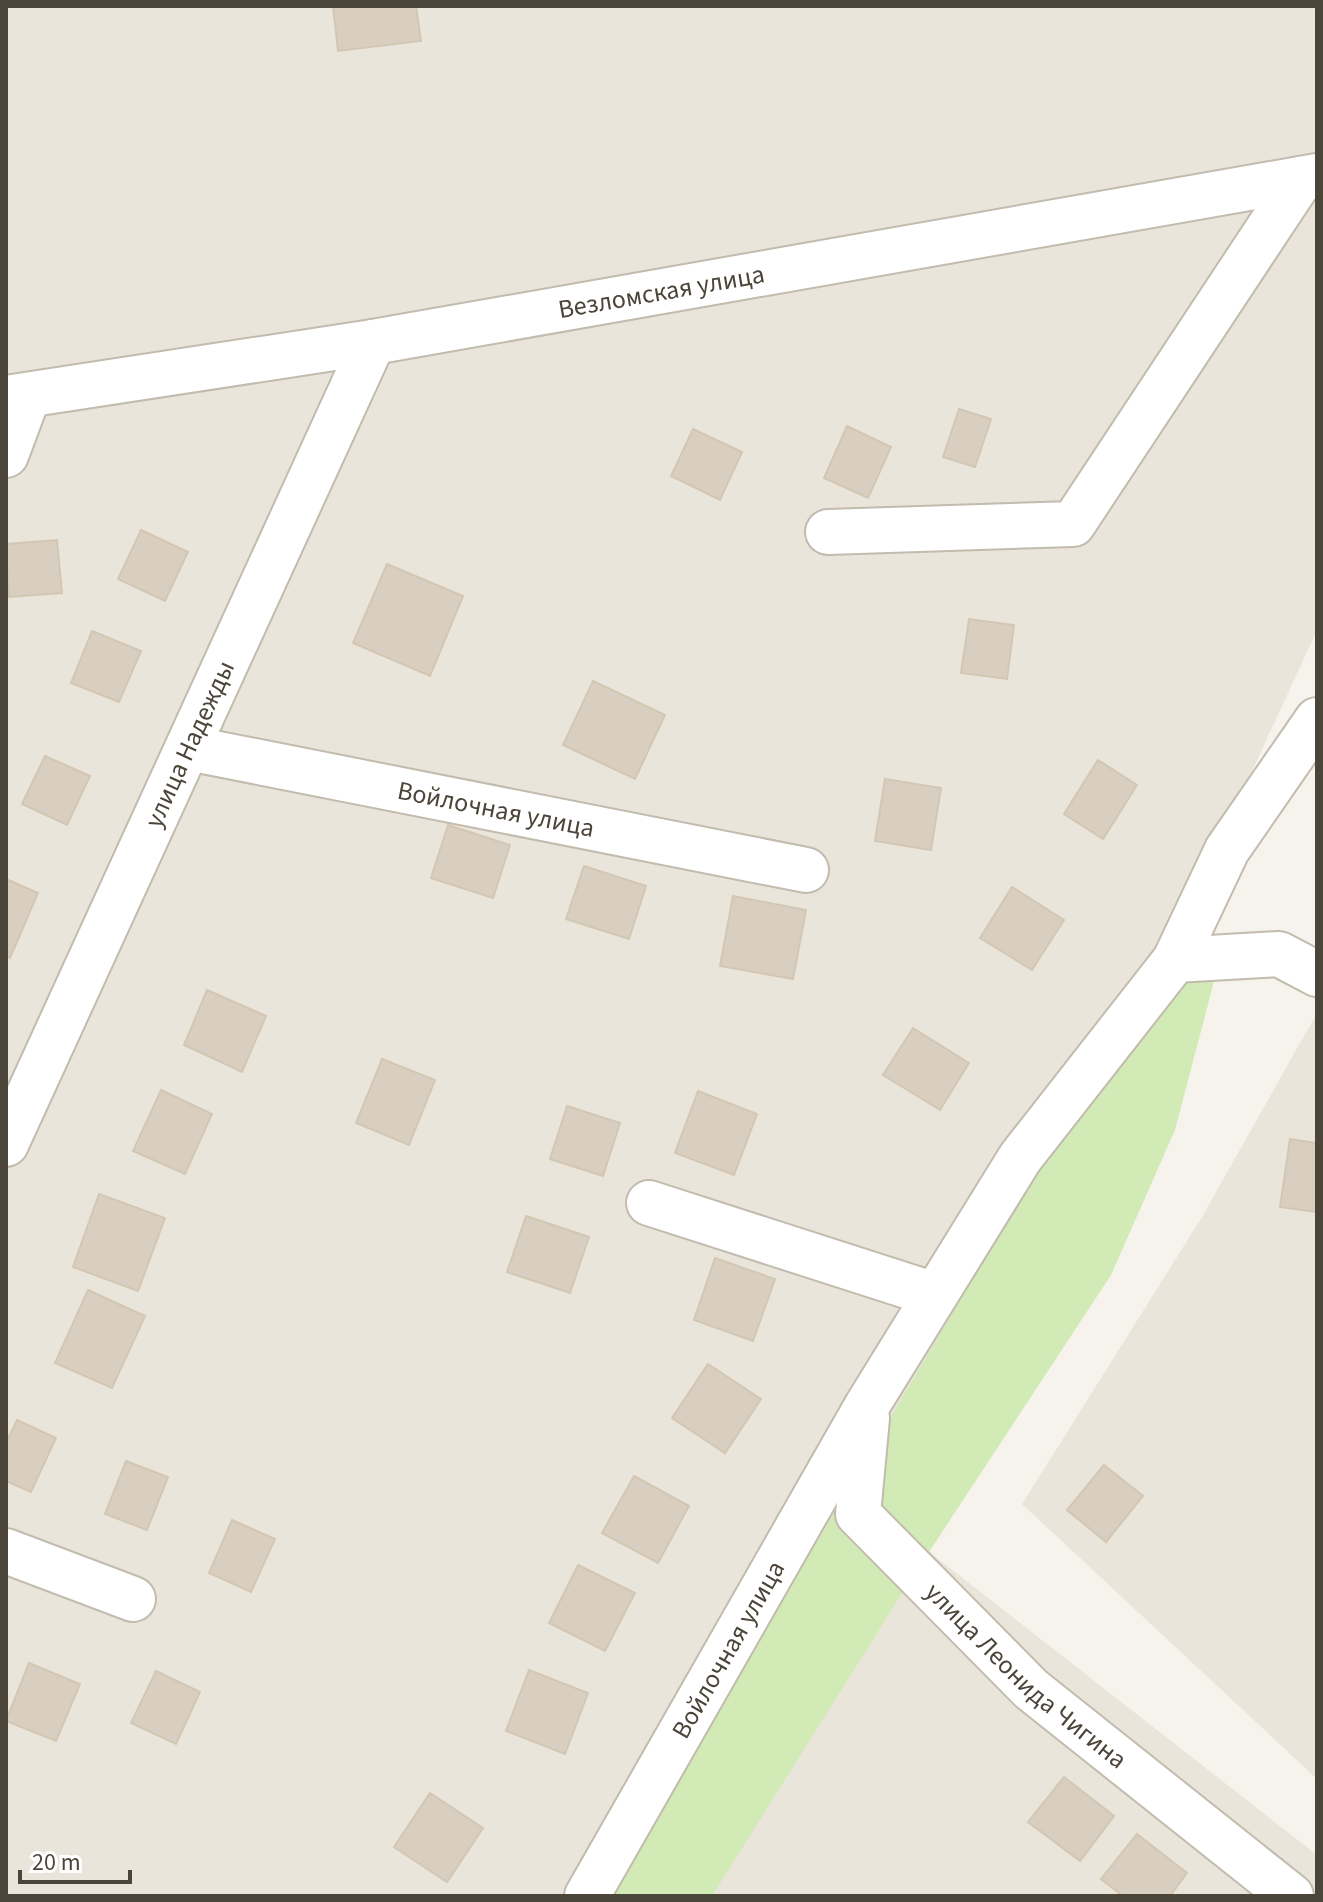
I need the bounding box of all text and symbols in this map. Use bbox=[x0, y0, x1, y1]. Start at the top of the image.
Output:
street label: Везломская улица bbox=[555, 255, 767, 328]
street label: улица Надежды bbox=[135, 655, 244, 834]
street label: Войлочная улица bbox=[394, 772, 598, 847]
street label: Войлочная улица bbox=[663, 1554, 794, 1746]
street label: улица Леонида Чигина bbox=[917, 1574, 1135, 1778]
scale bar bbox=[20, 1834, 130, 1884]
text: 20 m bbox=[32, 1845, 81, 1880]

